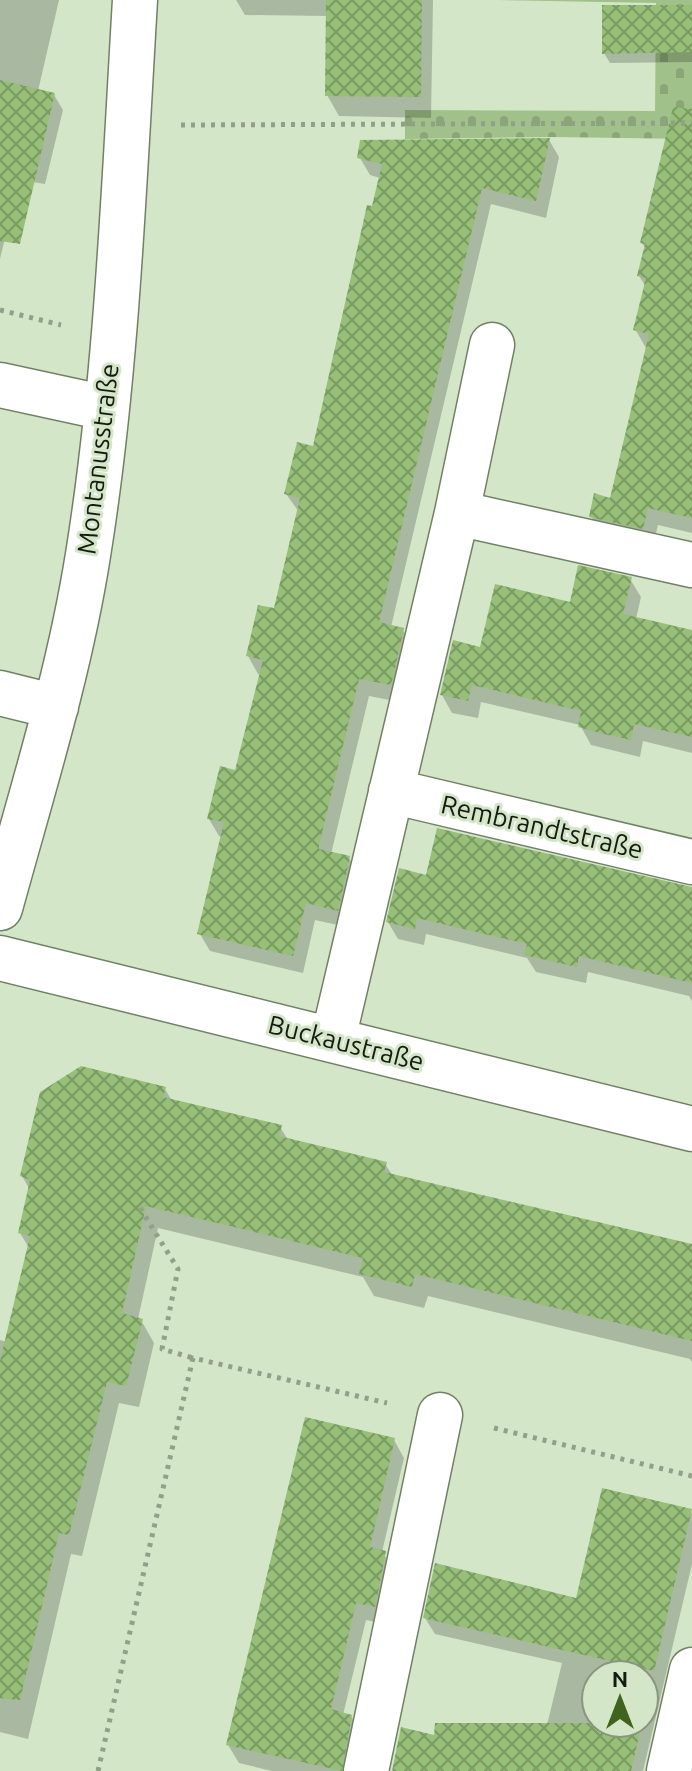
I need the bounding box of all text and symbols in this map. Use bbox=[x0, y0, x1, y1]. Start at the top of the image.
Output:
street label: Montanusstraße bbox=[71, 362, 124, 556]
street label: Rembrandtstraße bbox=[438, 789, 646, 864]
street label: Buckaustraße bbox=[265, 1009, 427, 1076]
north arrow bbox=[580, 1659, 660, 1739]
text: N bbox=[612, 1666, 628, 1691]

